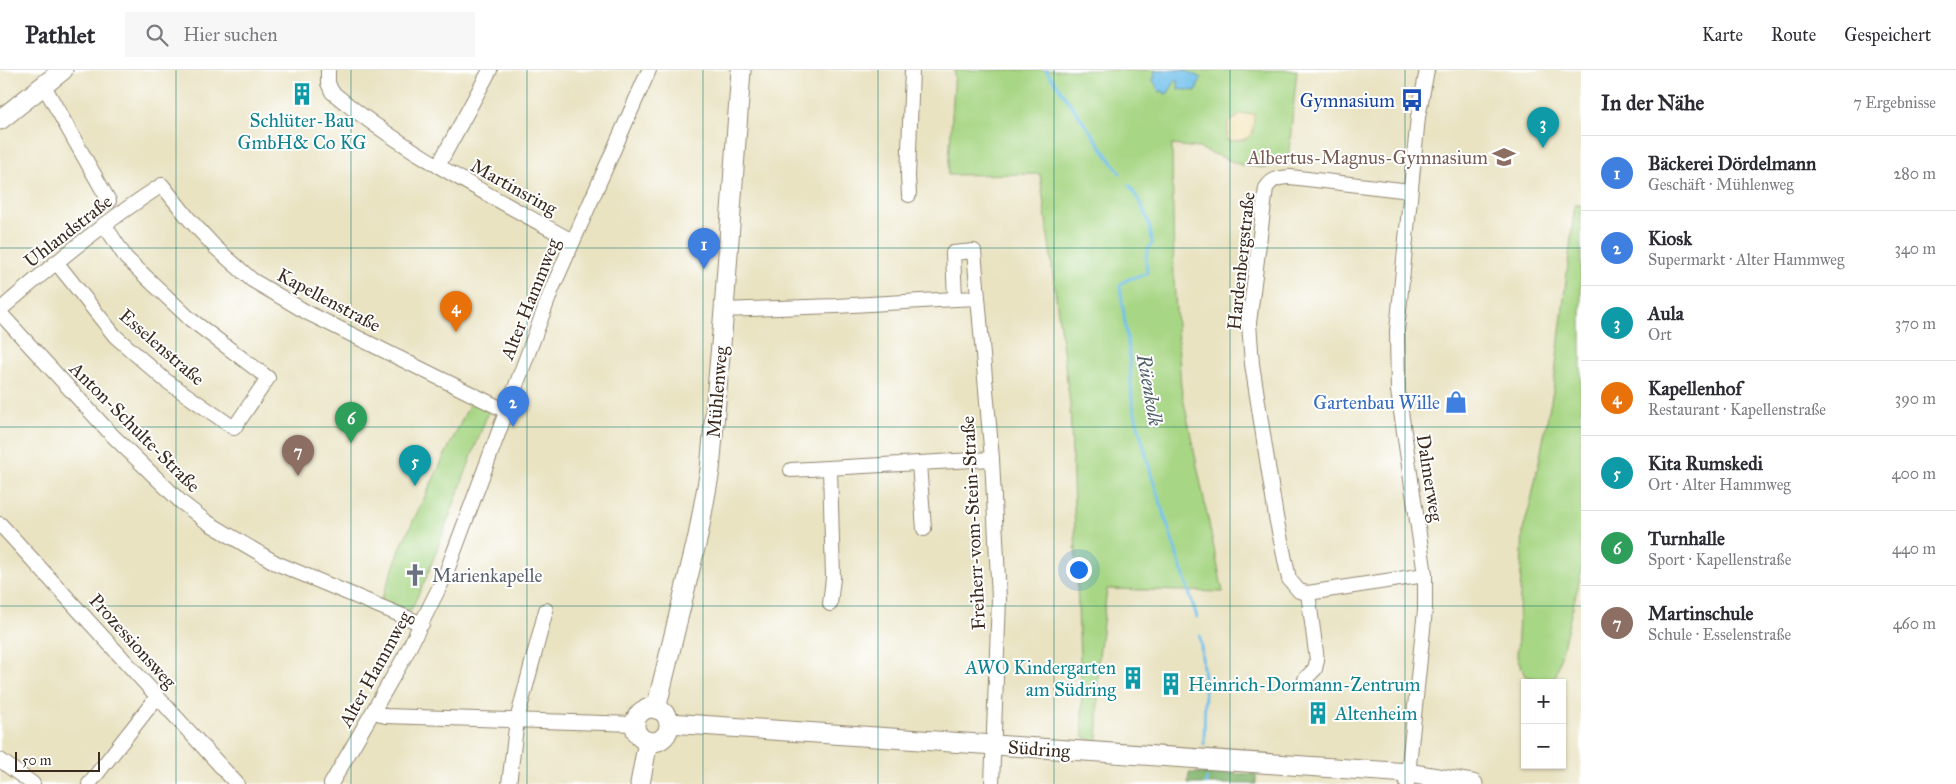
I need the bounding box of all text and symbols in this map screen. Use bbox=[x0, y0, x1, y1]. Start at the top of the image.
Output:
search box bbox=[125, 12, 475, 57]
text: Pathlet bbox=[25, 20, 95, 50]
icon: search bbox=[143, 21, 171, 49]
text: Hier suchen bbox=[183, 23, 278, 46]
text: Karte bbox=[1702, 24, 1743, 46]
text: Route bbox=[1771, 24, 1816, 46]
text: Gespeichert bbox=[1844, 24, 1931, 46]
building icon: Schlüter-Bau GmbH& Co KG bbox=[289, 81, 315, 107]
bus stop icon: Gymnasium bbox=[1399, 87, 1425, 113]
place label: Gymnasium bbox=[1300, 89, 1395, 112]
text: In der Nähe bbox=[1601, 90, 1704, 116]
text: 7 Ergebnisse bbox=[1853, 93, 1936, 112]
pin: 3 bbox=[1527, 107, 1559, 148]
place label: Schlüter-Bau GmbH& Co KG bbox=[238, 109, 366, 154]
school or university icon: Albertus-Magnus-Gymnasium bbox=[1491, 144, 1517, 170]
place label: Albertus-Magnus-Gymnasium bbox=[1247, 146, 1488, 170]
text: Bäckerei Dördelmann bbox=[1648, 152, 1816, 175]
street label: Martinsring bbox=[466, 154, 561, 221]
text: 1 bbox=[1614, 164, 1620, 183]
text: 280 m bbox=[1893, 164, 1936, 183]
text: Geschäft · Mühlenweg bbox=[1648, 175, 1794, 194]
street label: Uhlandstraße bbox=[20, 190, 117, 272]
street label: Hardenbergstraße bbox=[1222, 191, 1261, 331]
text: Kiosk bbox=[1648, 227, 1692, 250]
pin: 1 bbox=[688, 228, 720, 269]
street label: Alter Hammweg bbox=[495, 235, 566, 364]
text: 2 bbox=[1613, 239, 1621, 258]
text: 340 m bbox=[1894, 239, 1936, 258]
text: Supermarkt · Alter Hammweg bbox=[1648, 250, 1845, 269]
street label: Kapellenstraße bbox=[273, 263, 385, 337]
pin: 4 bbox=[440, 291, 472, 332]
text: Aula bbox=[1648, 302, 1684, 325]
street label: Esselenstraße bbox=[115, 304, 209, 390]
text: 3 bbox=[1614, 314, 1620, 333]
text: 370 m bbox=[1895, 314, 1936, 333]
text: Ort bbox=[1648, 325, 1672, 344]
street label: Mühlenweg bbox=[702, 345, 733, 439]
water label: Rüenkolk bbox=[1132, 351, 1168, 428]
street label: Anton-Schulte-Straße bbox=[64, 356, 205, 497]
text: Kapellenhof bbox=[1648, 377, 1742, 400]
pin: 2 bbox=[497, 386, 529, 427]
shop icon: Gartenbau Wille bbox=[1443, 389, 1469, 415]
text: 4 bbox=[1613, 389, 1621, 408]
text: 390 m bbox=[1895, 389, 1936, 408]
place label: Gartenbau Wille bbox=[1313, 391, 1440, 414]
text: Restaurant · Kapellenstraße bbox=[1648, 400, 1826, 419]
pin: 6 bbox=[335, 402, 367, 443]
street label: Freiherr-vom-Stein-Straße bbox=[956, 415, 990, 631]
street label: Dalmerweg bbox=[1411, 433, 1448, 524]
pin: 7 bbox=[282, 435, 314, 476]
pin: 5 bbox=[399, 445, 431, 486]
text: Kita Rumskedi bbox=[1648, 452, 1763, 475]
text: 5 bbox=[1613, 464, 1621, 483]
text: 400 m bbox=[1892, 464, 1936, 483]
text: Ort · Alter Hammweg bbox=[1648, 475, 1791, 494]
text: Turnhalle bbox=[1648, 527, 1725, 550]
text: 6 bbox=[1613, 539, 1621, 558]
text: 440 m bbox=[1892, 539, 1936, 558]
text: Sport · Kapellenstraße bbox=[1648, 550, 1791, 569]
your location bbox=[1066, 557, 1092, 583]
church icon: Marienkapelle bbox=[402, 562, 428, 588]
place label: Marienkapelle bbox=[432, 564, 543, 587]
street label: Prozessionsweg bbox=[84, 589, 182, 694]
text: Martinschule bbox=[1648, 602, 1753, 625]
street label: Alter Hammweg bbox=[333, 607, 417, 732]
text: 7 bbox=[1613, 614, 1621, 633]
text: 460 m bbox=[1893, 614, 1936, 633]
text: Schule · Esselenstraße bbox=[1648, 625, 1791, 644]
place label: AWO Kindergarten am Südring bbox=[964, 656, 1116, 702]
building icon: AWO Kindergarten am Südring bbox=[1120, 665, 1146, 691]
building icon: Heinrich-Dormann-Zentrum bbox=[1158, 671, 1184, 697]
place label: Heinrich-Dormann-Zentrum bbox=[1188, 673, 1420, 696]
map controls bbox=[1521, 679, 1566, 769]
button: + bbox=[1521, 679, 1566, 724]
building icon: Altenheim bbox=[1305, 700, 1331, 726]
place label: Altenheim bbox=[1334, 702, 1417, 725]
button: − bbox=[1521, 724, 1566, 769]
street label: Südring bbox=[1007, 735, 1071, 764]
scale bar bbox=[15, 749, 100, 772]
text: 50 m bbox=[22, 752, 51, 769]

